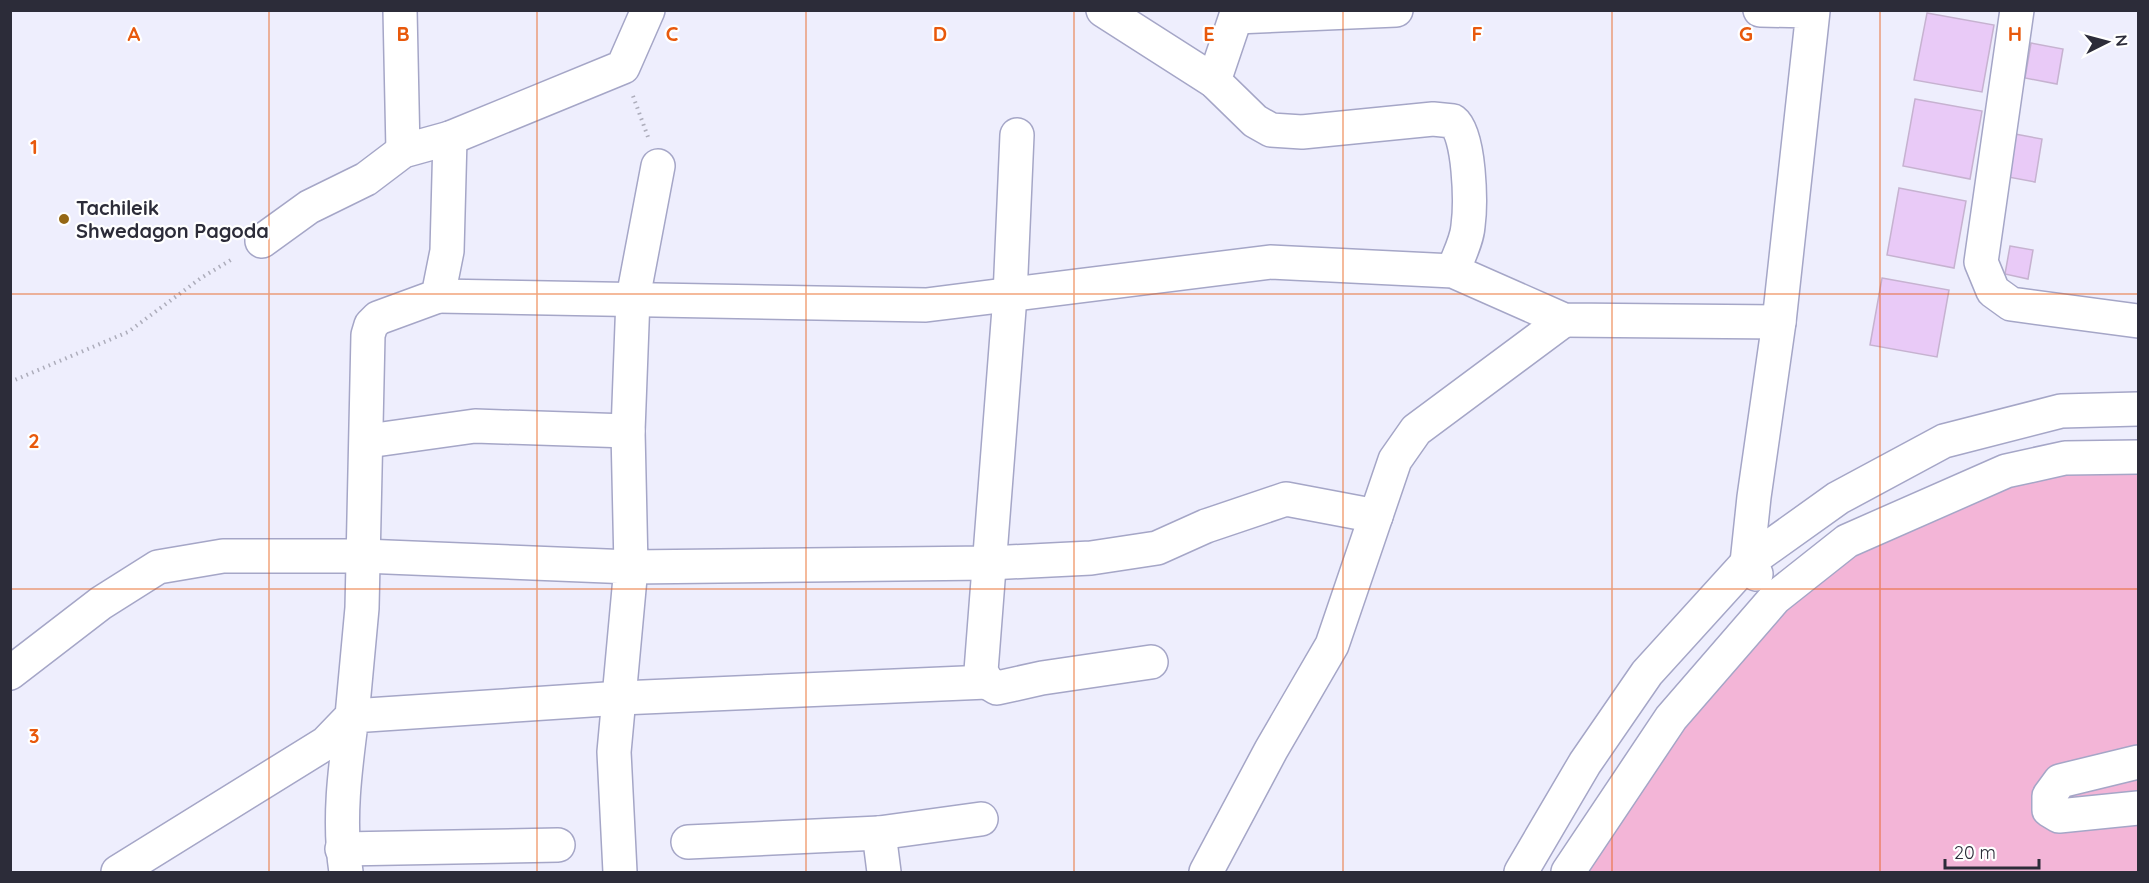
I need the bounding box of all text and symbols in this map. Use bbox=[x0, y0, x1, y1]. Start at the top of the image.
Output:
north arrow bbox=[2077, 12, 2137, 72]
text: A bbox=[128, 21, 141, 46]
text: B bbox=[396, 21, 410, 46]
text: C bbox=[666, 21, 679, 46]
text: D bbox=[933, 21, 947, 46]
text: E bbox=[1203, 21, 1215, 46]
text: F bbox=[1471, 21, 1483, 46]
text: G bbox=[1739, 21, 1753, 46]
text: H bbox=[2008, 21, 2022, 46]
text: N bbox=[2111, 34, 2132, 47]
text: 1 bbox=[30, 134, 38, 159]
place label: Tachileik Shwedagon Pagoda bbox=[76, 195, 269, 243]
marker: Tachileik Shwedagon Pagoda bbox=[57, 212, 71, 226]
text: 2 bbox=[28, 428, 40, 453]
text: 3 bbox=[29, 723, 39, 748]
scale bar bbox=[1945, 832, 2040, 870]
text: 20 m bbox=[1954, 841, 1996, 864]

